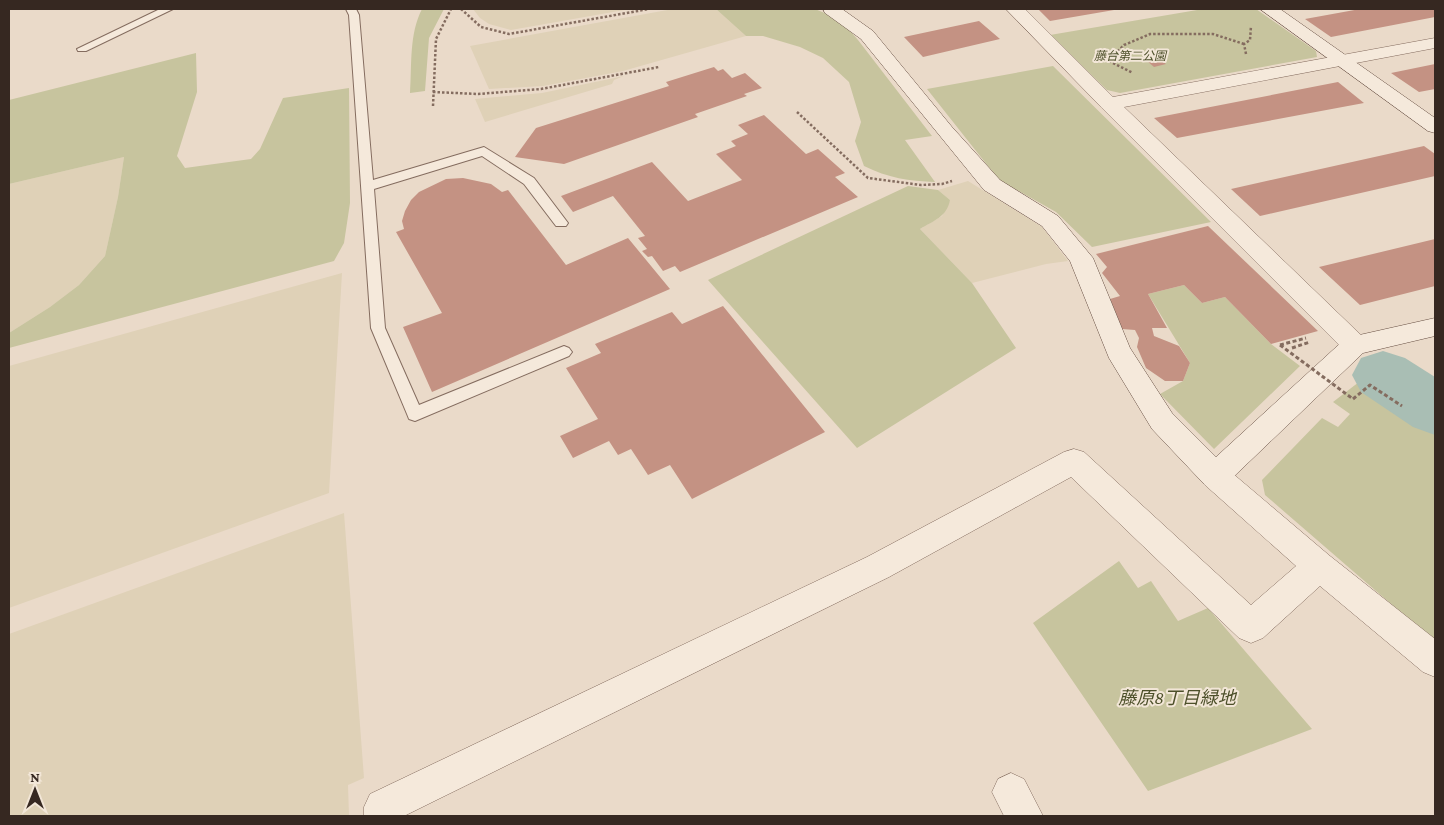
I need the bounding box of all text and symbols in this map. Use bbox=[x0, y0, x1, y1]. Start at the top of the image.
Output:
park label: 藤台第二公園 bbox=[1094, 49, 1168, 63]
park label: 藤原8丁目緑地 bbox=[1118, 688, 1238, 708]
north arrow bbox=[10, 765, 60, 815]
text: N bbox=[30, 769, 40, 785]

